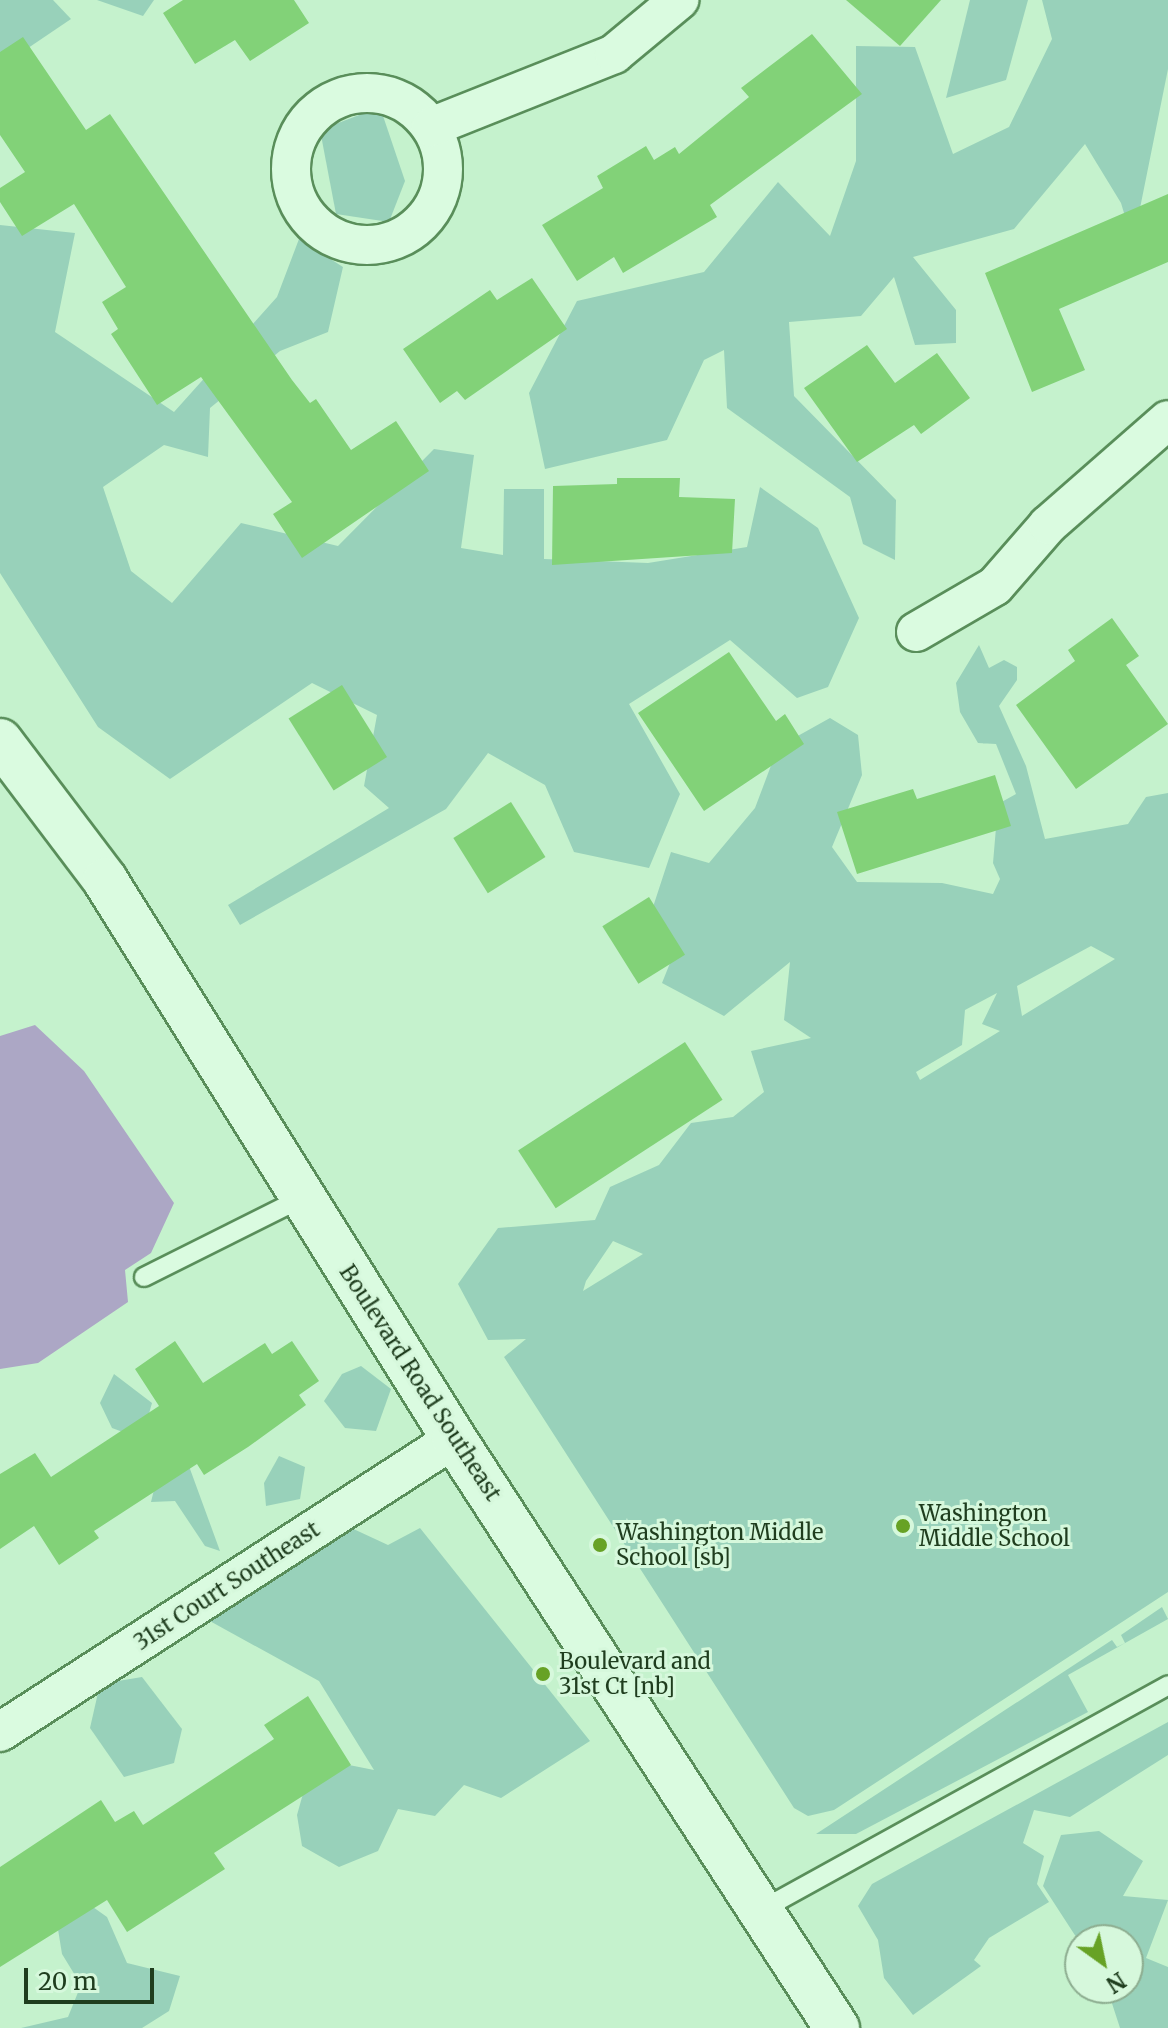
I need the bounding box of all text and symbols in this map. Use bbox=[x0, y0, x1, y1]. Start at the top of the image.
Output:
street label: Boulevard Road Southeast bbox=[334, 1260, 506, 1506]
place label: Washington Middle School bbox=[919, 1500, 1070, 1552]
street label: 31st Court Southeast bbox=[129, 1516, 325, 1656]
marker: Washington Middle School bbox=[894, 1517, 912, 1535]
place label: Washington Middle School [sb] bbox=[616, 1519, 823, 1570]
marker: Washington Middle School [sb] bbox=[591, 1536, 609, 1554]
place label: Boulevard and 31st Ct [nb] bbox=[559, 1648, 711, 1700]
marker: Boulevard and 31st Ct [nb] bbox=[534, 1665, 552, 1683]
north arrow bbox=[1064, 1924, 1144, 2004]
scale bar bbox=[28, 1952, 158, 2002]
text: 20 m bbox=[38, 1966, 97, 1997]
text: N bbox=[1101, 1966, 1131, 1999]

